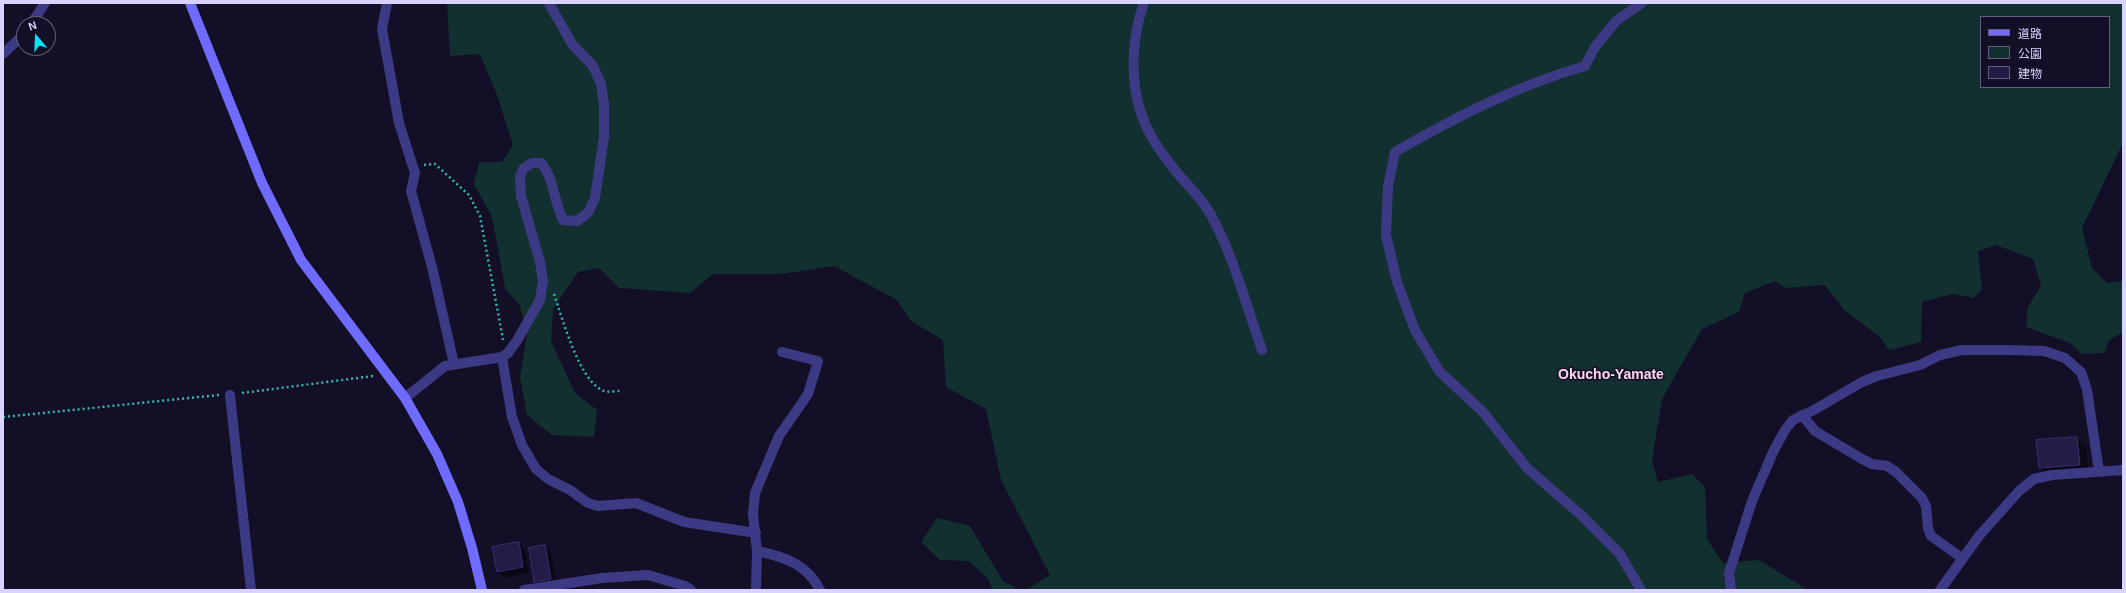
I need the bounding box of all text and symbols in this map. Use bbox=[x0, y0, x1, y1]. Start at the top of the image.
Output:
north arrow bbox=[16, 16, 56, 56]
legend bbox=[1980, 16, 2110, 88]
text: N bbox=[27, 19, 38, 33]
text: 道路 bbox=[2018, 27, 2042, 41]
text: 公園 bbox=[2018, 47, 2042, 61]
text: 建物 bbox=[2018, 67, 2042, 81]
district label: Okucho-Yamate bbox=[1558, 367, 1664, 383]

